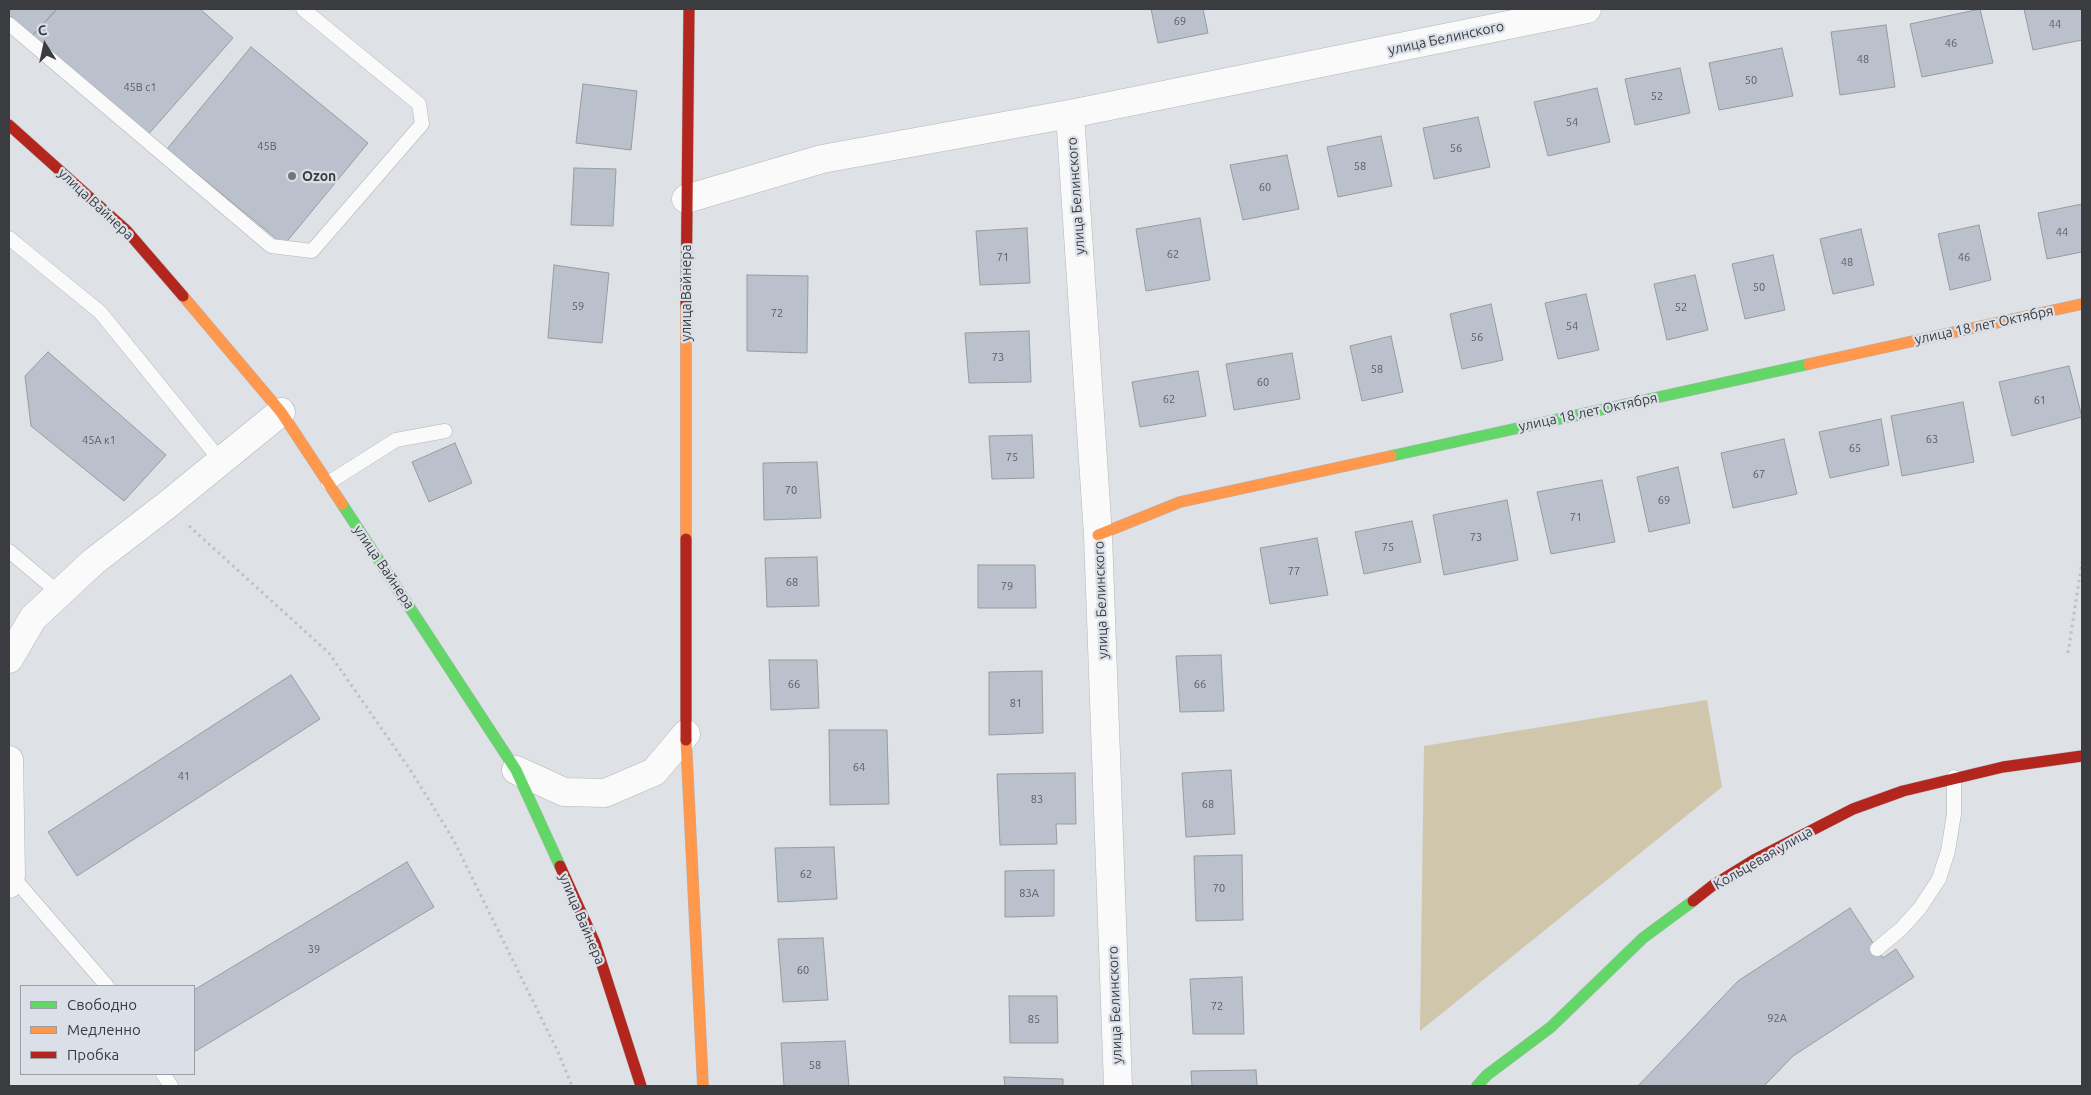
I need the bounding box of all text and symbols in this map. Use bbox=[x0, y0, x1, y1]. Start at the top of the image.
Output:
house number: 69 bbox=[1174, 14, 1186, 28]
house number: 44 bbox=[2049, 17, 2061, 31]
street label: улица Белинского bbox=[1387, 18, 1505, 58]
north arrow bbox=[20, 20, 70, 70]
text: С bbox=[37, 22, 48, 39]
house number: 46 bbox=[1945, 36, 1957, 50]
house number: 48 bbox=[1857, 52, 1869, 66]
house number: 50 bbox=[1745, 73, 1757, 87]
house number: 45В с1 bbox=[123, 80, 157, 94]
house number: 52 bbox=[1651, 89, 1663, 103]
house number: 54 bbox=[1566, 115, 1578, 129]
street label: улица Белинского bbox=[1064, 137, 1088, 255]
house number: 45В bbox=[257, 139, 277, 153]
house number: 56 bbox=[1450, 141, 1462, 155]
house number: 58 bbox=[1354, 159, 1366, 173]
street label: улица Вайнера bbox=[55, 165, 137, 243]
place label: Ozon bbox=[302, 168, 336, 184]
marker: Ozon bbox=[286, 170, 298, 182]
house number: 60 bbox=[1259, 180, 1271, 194]
house number: 44 bbox=[2056, 225, 2068, 239]
street label: улица Вайнера bbox=[678, 244, 694, 342]
house number: 62 bbox=[1167, 247, 1179, 261]
house number: 71 bbox=[997, 250, 1009, 264]
house number: 46 bbox=[1958, 250, 1970, 264]
house number: 48 bbox=[1841, 255, 1853, 269]
house number: 50 bbox=[1753, 280, 1765, 294]
house number: 59 bbox=[572, 299, 584, 313]
house number: 52 bbox=[1675, 300, 1687, 314]
street label: улица 18 лет Октября bbox=[1913, 302, 2055, 348]
house number: 72 bbox=[771, 306, 783, 320]
house number: 54 bbox=[1566, 319, 1578, 333]
house number: 56 bbox=[1471, 330, 1483, 344]
house number: 73 bbox=[992, 350, 1004, 364]
house number: 58 bbox=[1371, 362, 1383, 376]
house number: 60 bbox=[1257, 375, 1269, 389]
street label: улица 18 лет Октября bbox=[1517, 389, 1659, 435]
house number: 62 bbox=[1163, 392, 1175, 406]
house number: 61 bbox=[2034, 393, 2046, 407]
house number: 63 bbox=[1926, 432, 1938, 446]
house number: 45А к1 bbox=[82, 433, 116, 447]
house number: 65 bbox=[1849, 441, 1861, 455]
house number: 75 bbox=[1006, 450, 1018, 464]
house number: 67 bbox=[1753, 467, 1765, 481]
house number: 70 bbox=[785, 483, 797, 497]
house number: 69 bbox=[1658, 493, 1670, 507]
house number: 71 bbox=[1570, 510, 1582, 524]
street label: улица Вайнера bbox=[350, 522, 418, 612]
house number: 73 bbox=[1470, 530, 1482, 544]
house number: 75 bbox=[1382, 540, 1394, 554]
street label: улица Белинского bbox=[1091, 541, 1111, 659]
house number: 77 bbox=[1288, 564, 1300, 578]
house number: 68 bbox=[786, 575, 798, 589]
house number: 79 bbox=[1001, 579, 1013, 593]
house number: 66 bbox=[788, 677, 800, 691]
house number: 66 bbox=[1194, 677, 1206, 691]
house number: 81 bbox=[1010, 696, 1022, 710]
house number: 64 bbox=[853, 760, 865, 774]
house number: 41 bbox=[178, 769, 190, 783]
house number: 83 bbox=[1031, 792, 1043, 806]
house number: 68 bbox=[1202, 797, 1214, 811]
street label: Кольцевая улица bbox=[1710, 823, 1816, 893]
house number: 62 bbox=[800, 867, 812, 881]
street label: улица Вайнера bbox=[555, 871, 609, 967]
house number: 70 bbox=[1213, 881, 1225, 895]
house number: 83А bbox=[1019, 886, 1039, 900]
house number: 39 bbox=[308, 942, 320, 956]
street label: улица Белинского bbox=[1105, 946, 1125, 1064]
house number: 60 bbox=[797, 963, 809, 977]
legend bbox=[20, 985, 195, 1075]
text: Свободно bbox=[67, 996, 137, 1013]
house number: 72 bbox=[1211, 999, 1223, 1013]
house number: 92А bbox=[1767, 1011, 1787, 1025]
house number: 85 bbox=[1028, 1012, 1040, 1026]
text: Медленно bbox=[67, 1021, 141, 1038]
text: Пробка bbox=[67, 1046, 119, 1063]
house number: 58 bbox=[809, 1058, 821, 1072]

